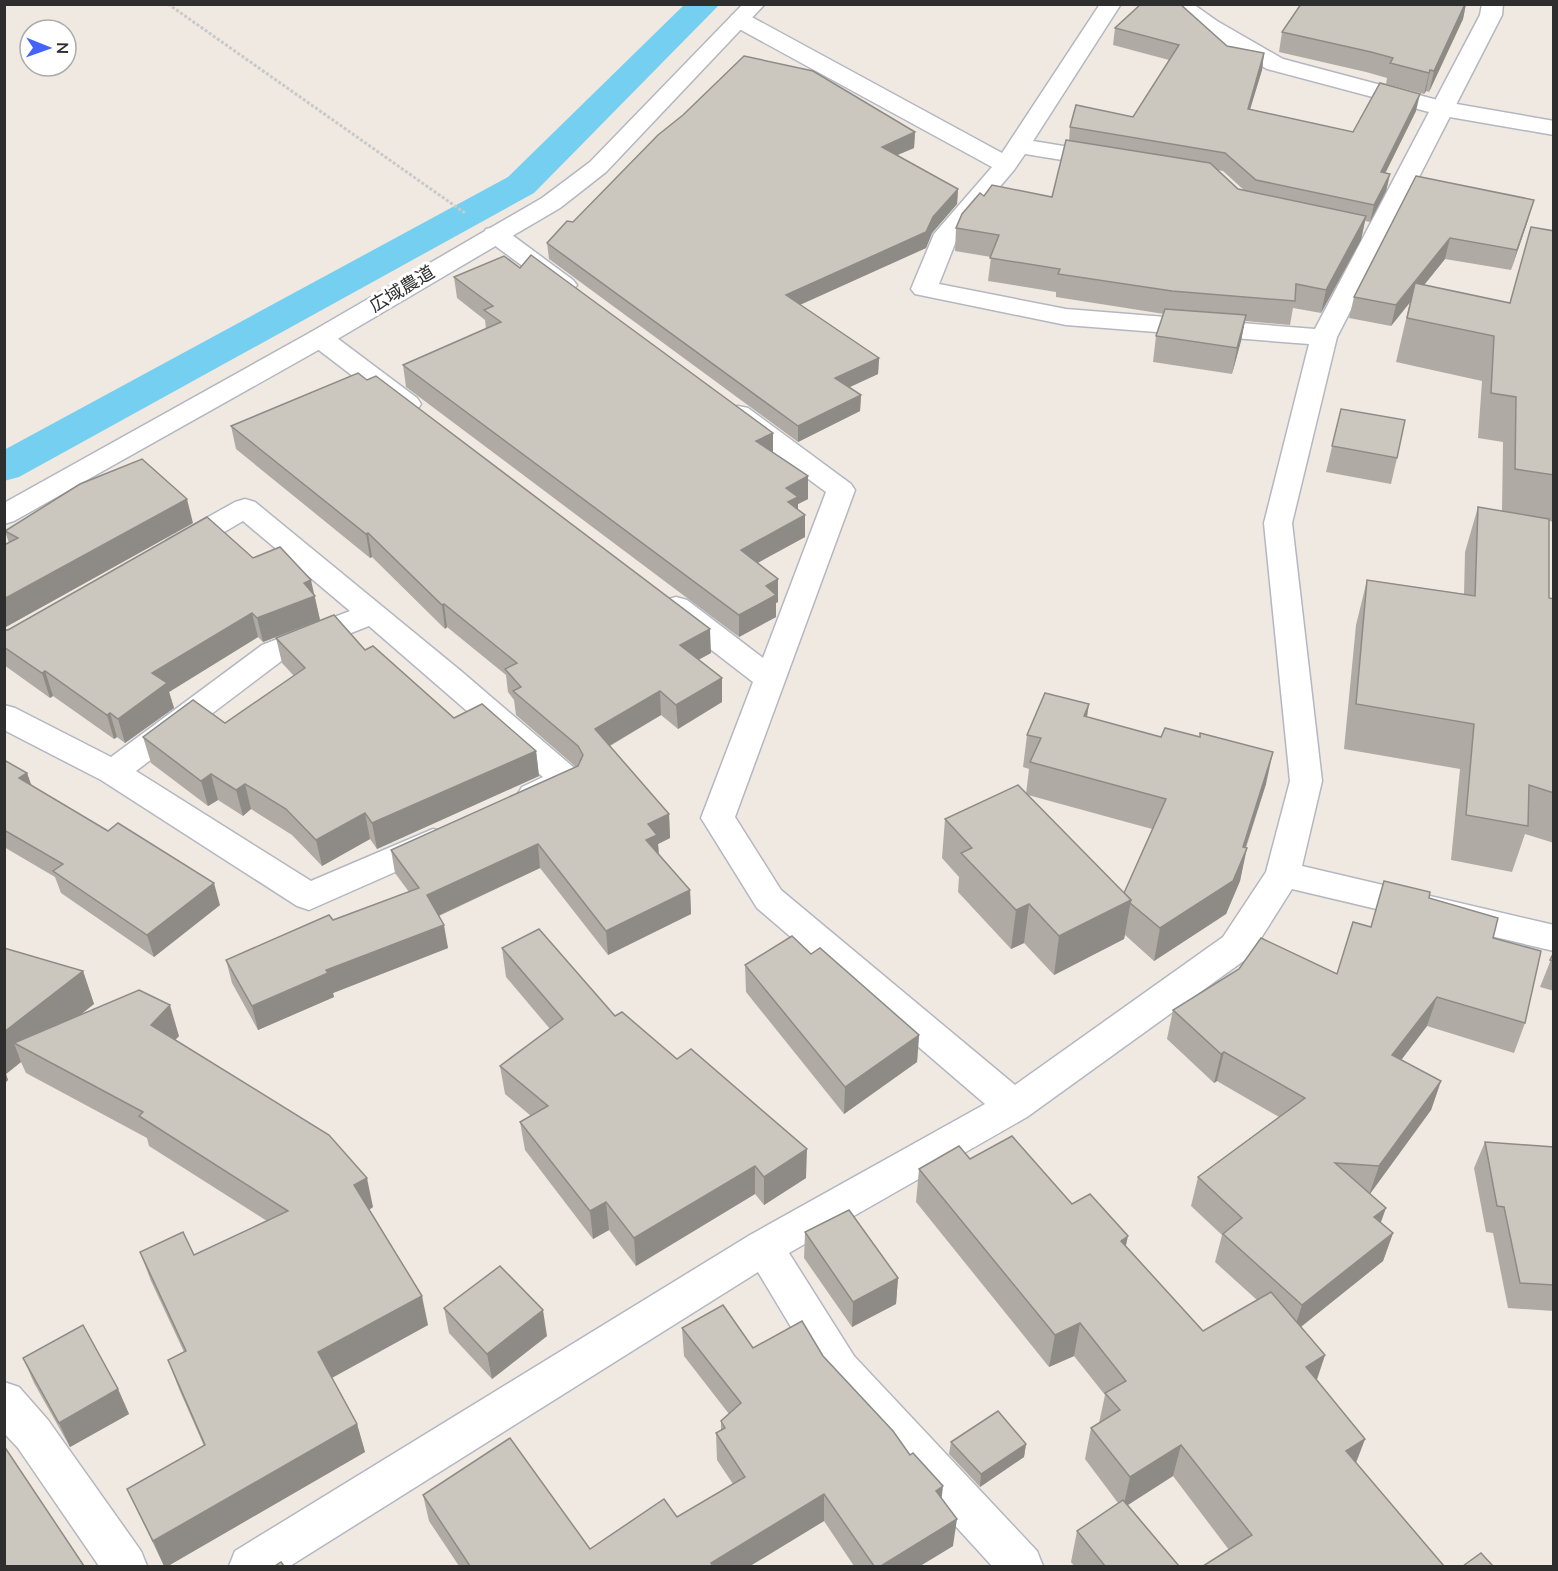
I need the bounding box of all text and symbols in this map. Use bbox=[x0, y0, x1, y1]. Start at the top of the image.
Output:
north arrow bbox=[18, 18, 78, 78]
text: N bbox=[53, 42, 73, 54]
street label: 広域農道 bbox=[365, 260, 439, 317]

